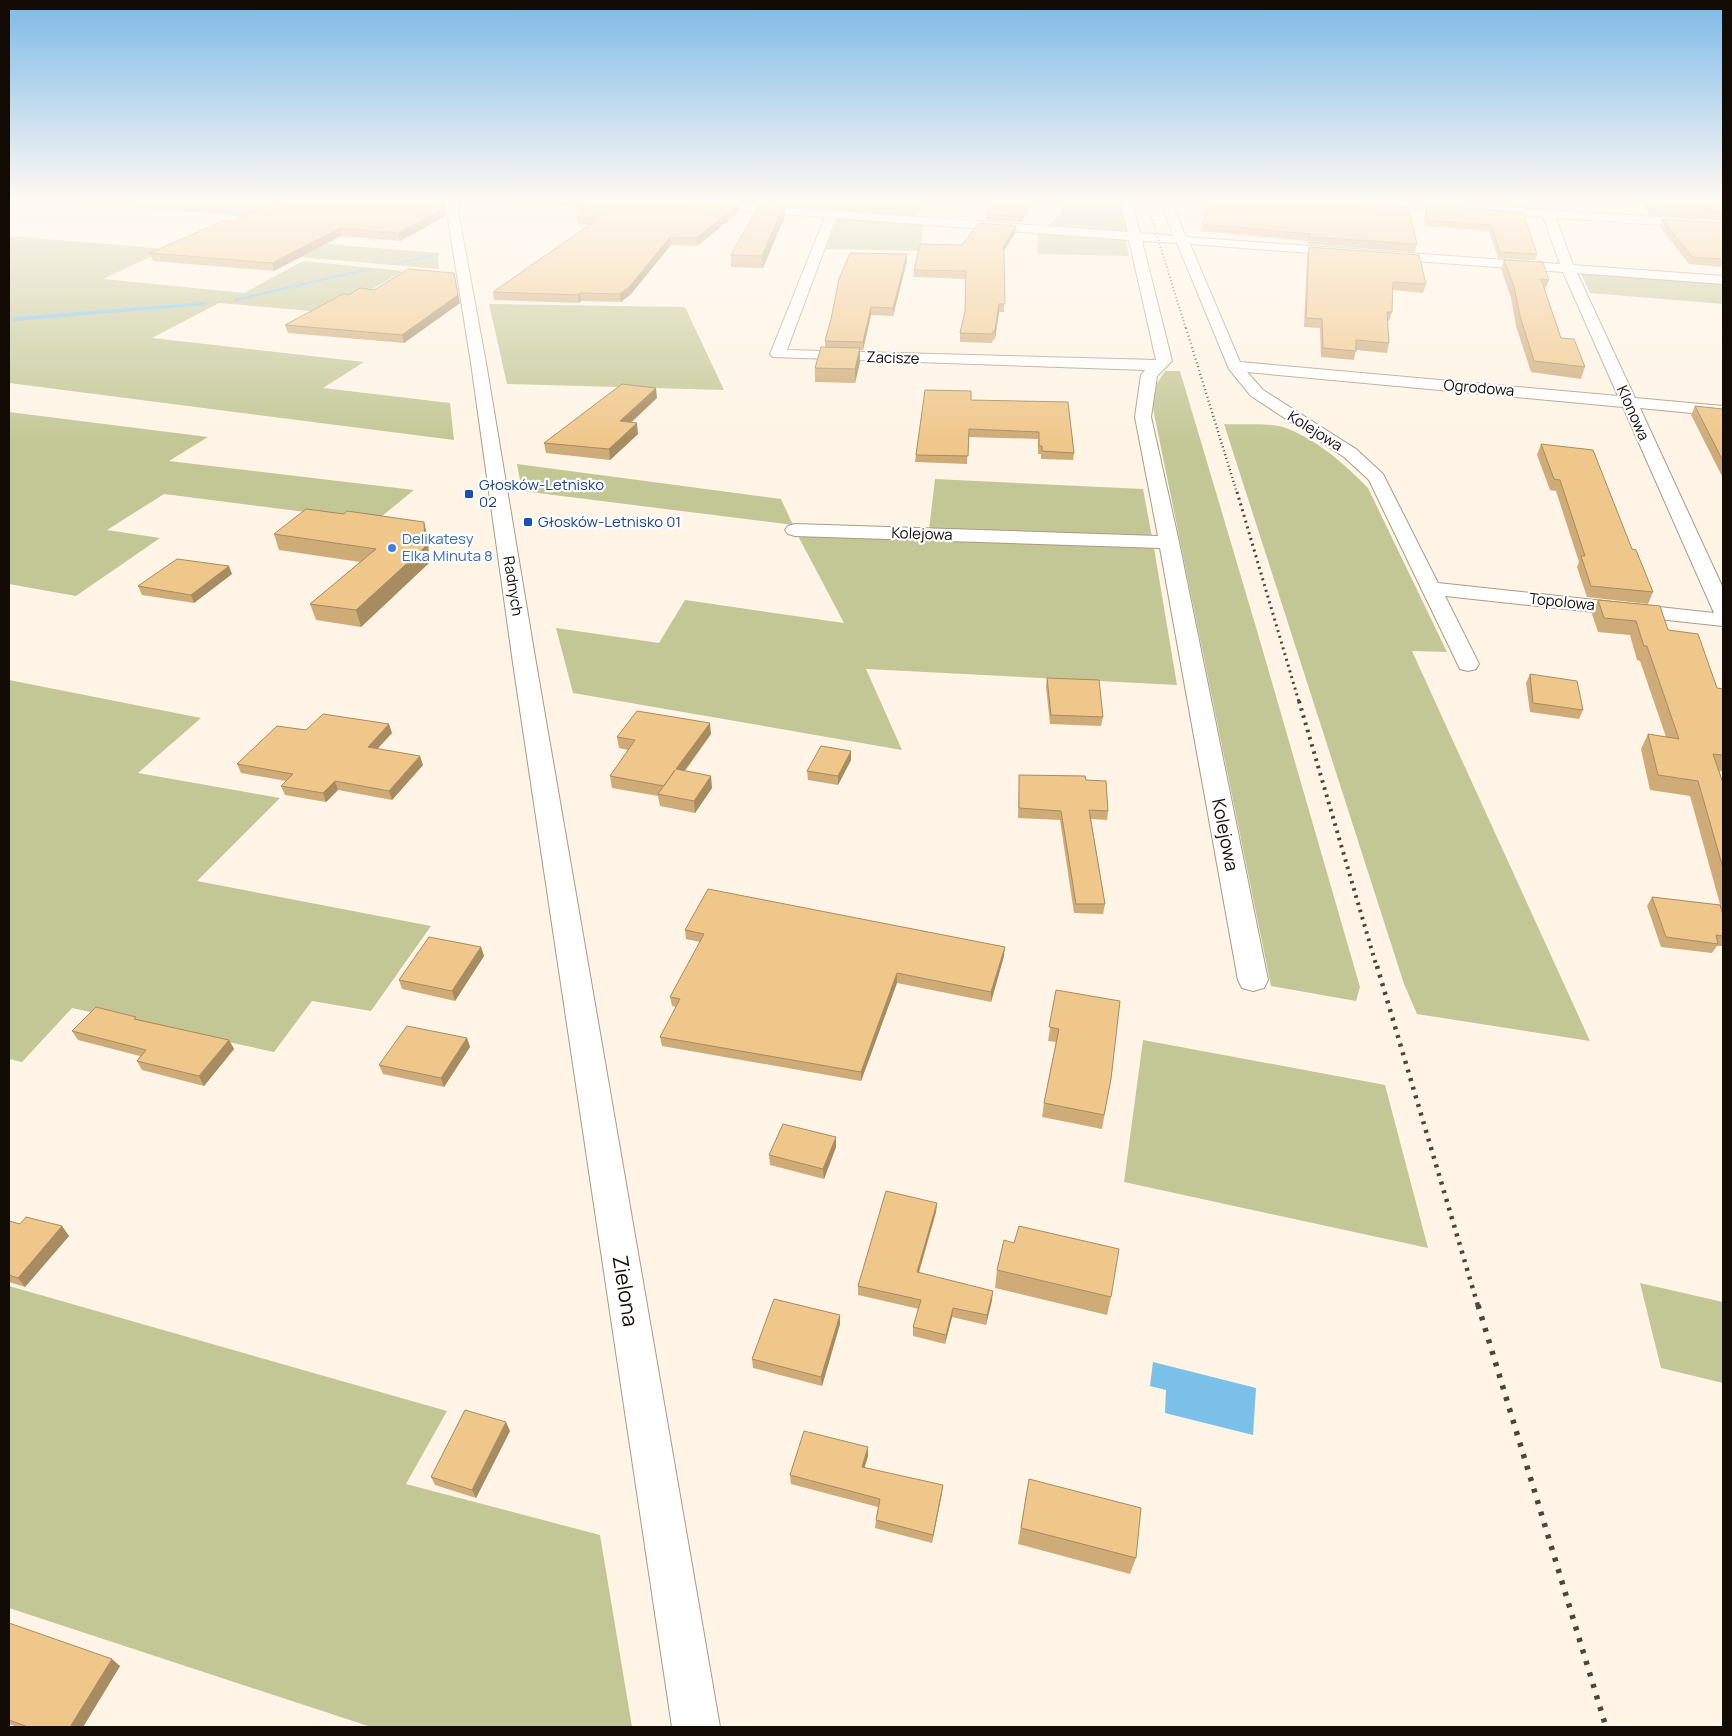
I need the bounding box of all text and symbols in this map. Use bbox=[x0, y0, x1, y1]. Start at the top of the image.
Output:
street label: Zacisze bbox=[866, 346, 920, 369]
street label: Ogrodowa bbox=[1443, 374, 1515, 401]
street label: Klonowa bbox=[1612, 382, 1655, 444]
street label: Kolejowa bbox=[1284, 405, 1347, 456]
place label: Głosków-Letnisko 02 bbox=[479, 474, 604, 512]
marker: Głosków-Letnisko 02 bbox=[463, 488, 475, 500]
place label: Głosków-Letnisko 01 bbox=[538, 511, 681, 532]
marker: Głosków-Letnisko 01 bbox=[522, 516, 534, 528]
street label: Kolejowa bbox=[891, 522, 953, 545]
place label: Delikatesy Elka Minuta 8 bbox=[402, 528, 493, 566]
marker: Delikatesy Elka Minuta 8 bbox=[386, 542, 398, 554]
street label: Radnych bbox=[498, 555, 529, 617]
street label: Topolowa bbox=[1528, 588, 1596, 615]
street label: Kolejowa bbox=[1207, 796, 1245, 873]
street label: Zielona bbox=[607, 1253, 645, 1328]

